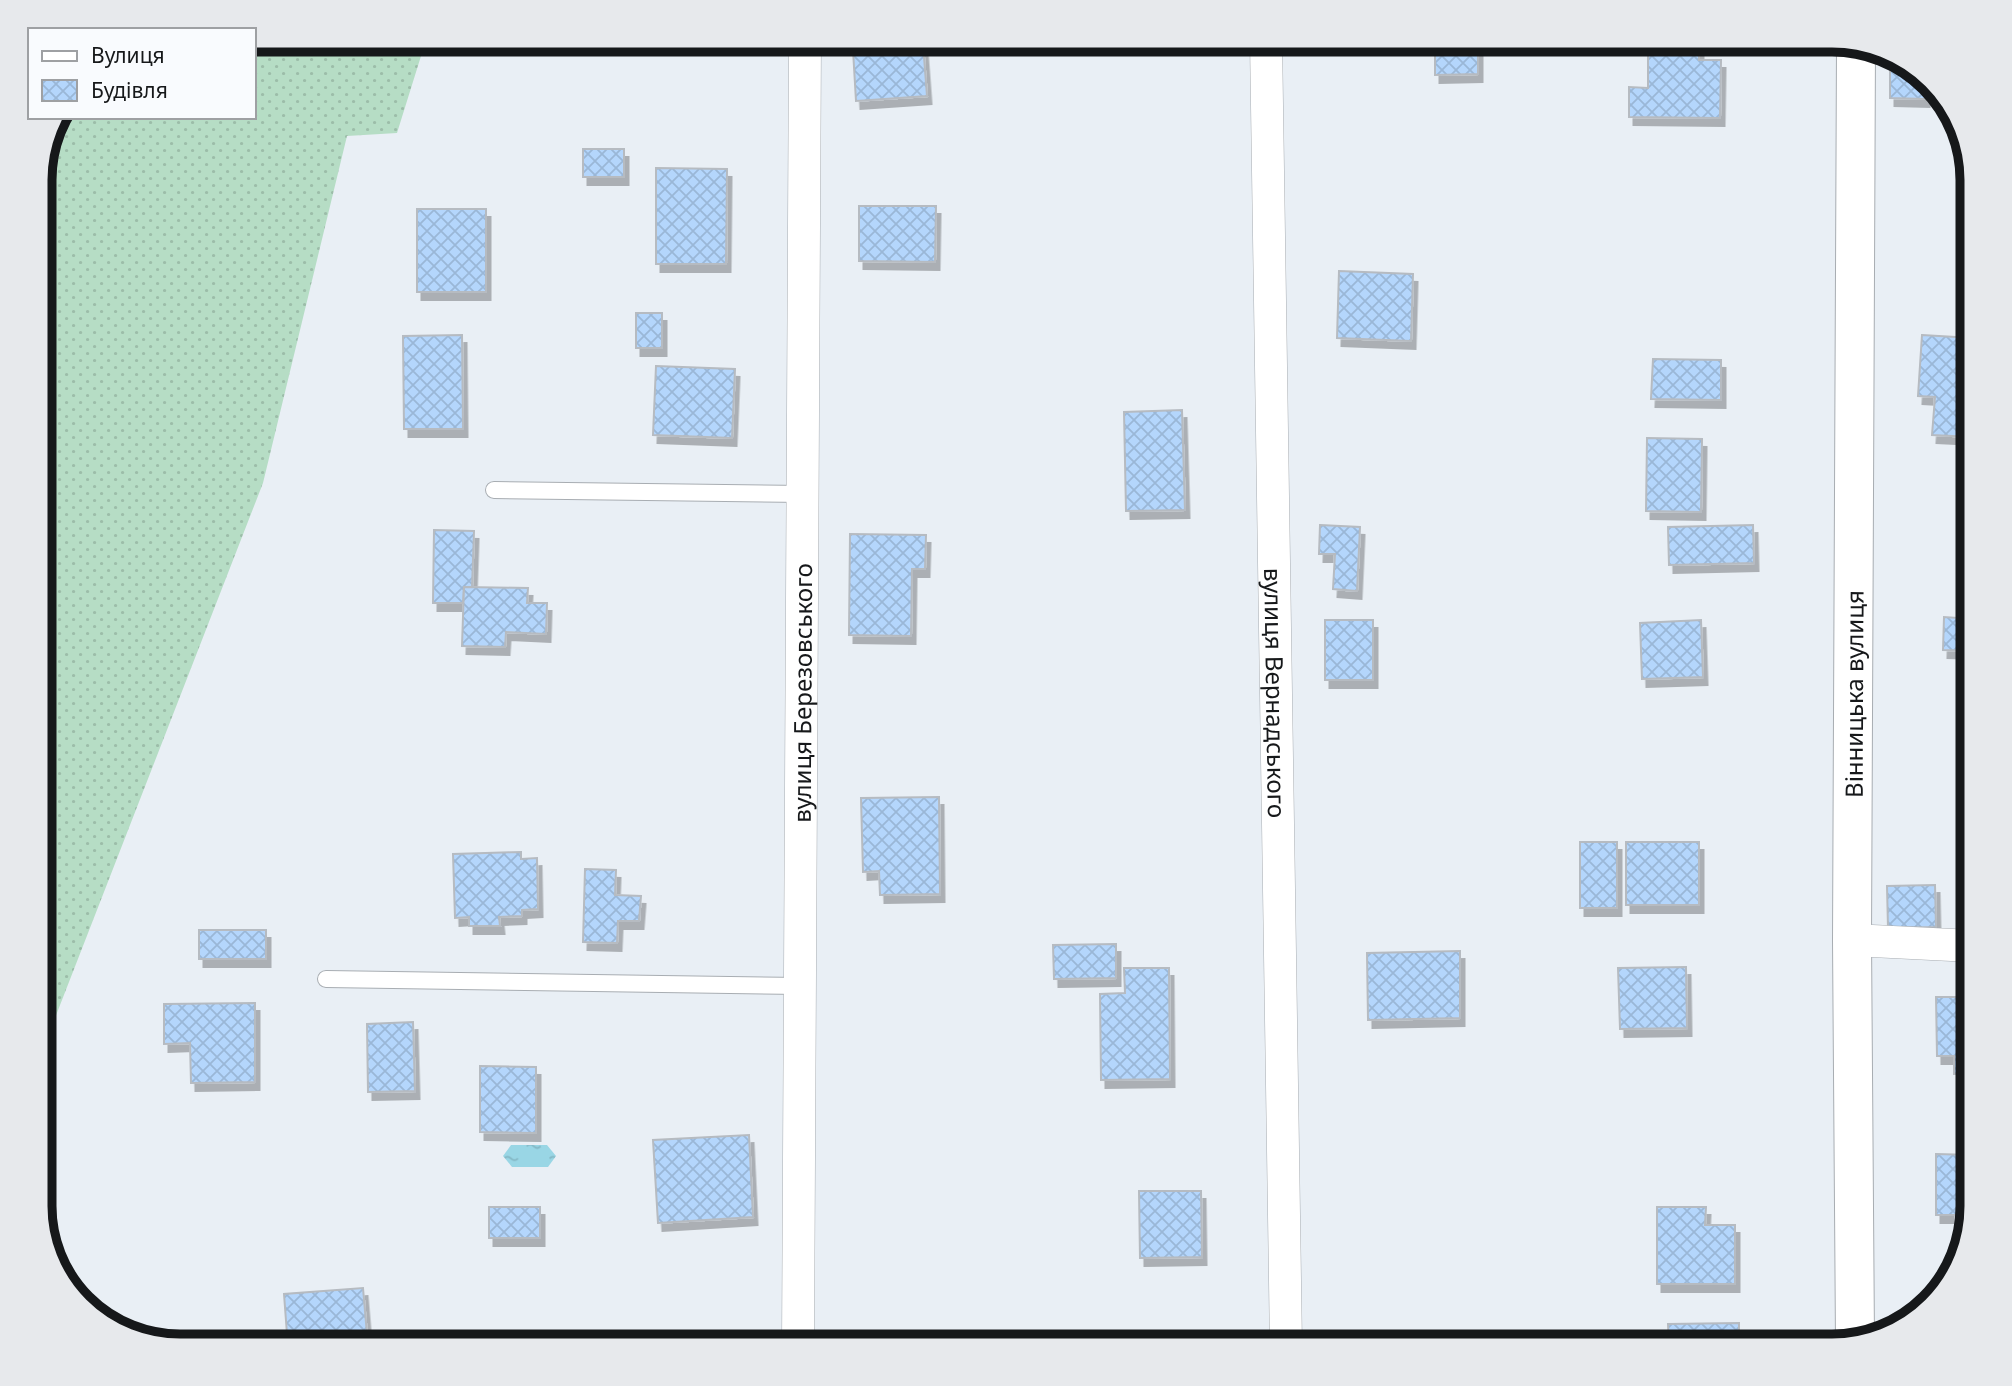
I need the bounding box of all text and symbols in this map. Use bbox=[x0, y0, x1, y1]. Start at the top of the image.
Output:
legend bbox=[28, 28, 256, 119]
text: Вулиця bbox=[91, 41, 165, 69]
text: Будівля bbox=[91, 76, 168, 104]
street label: вулиця Березовського bbox=[784, 563, 819, 823]
street label: вулиця Вернадського bbox=[1258, 568, 1294, 818]
street label: Вінницька вулиця bbox=[1836, 590, 1870, 798]

